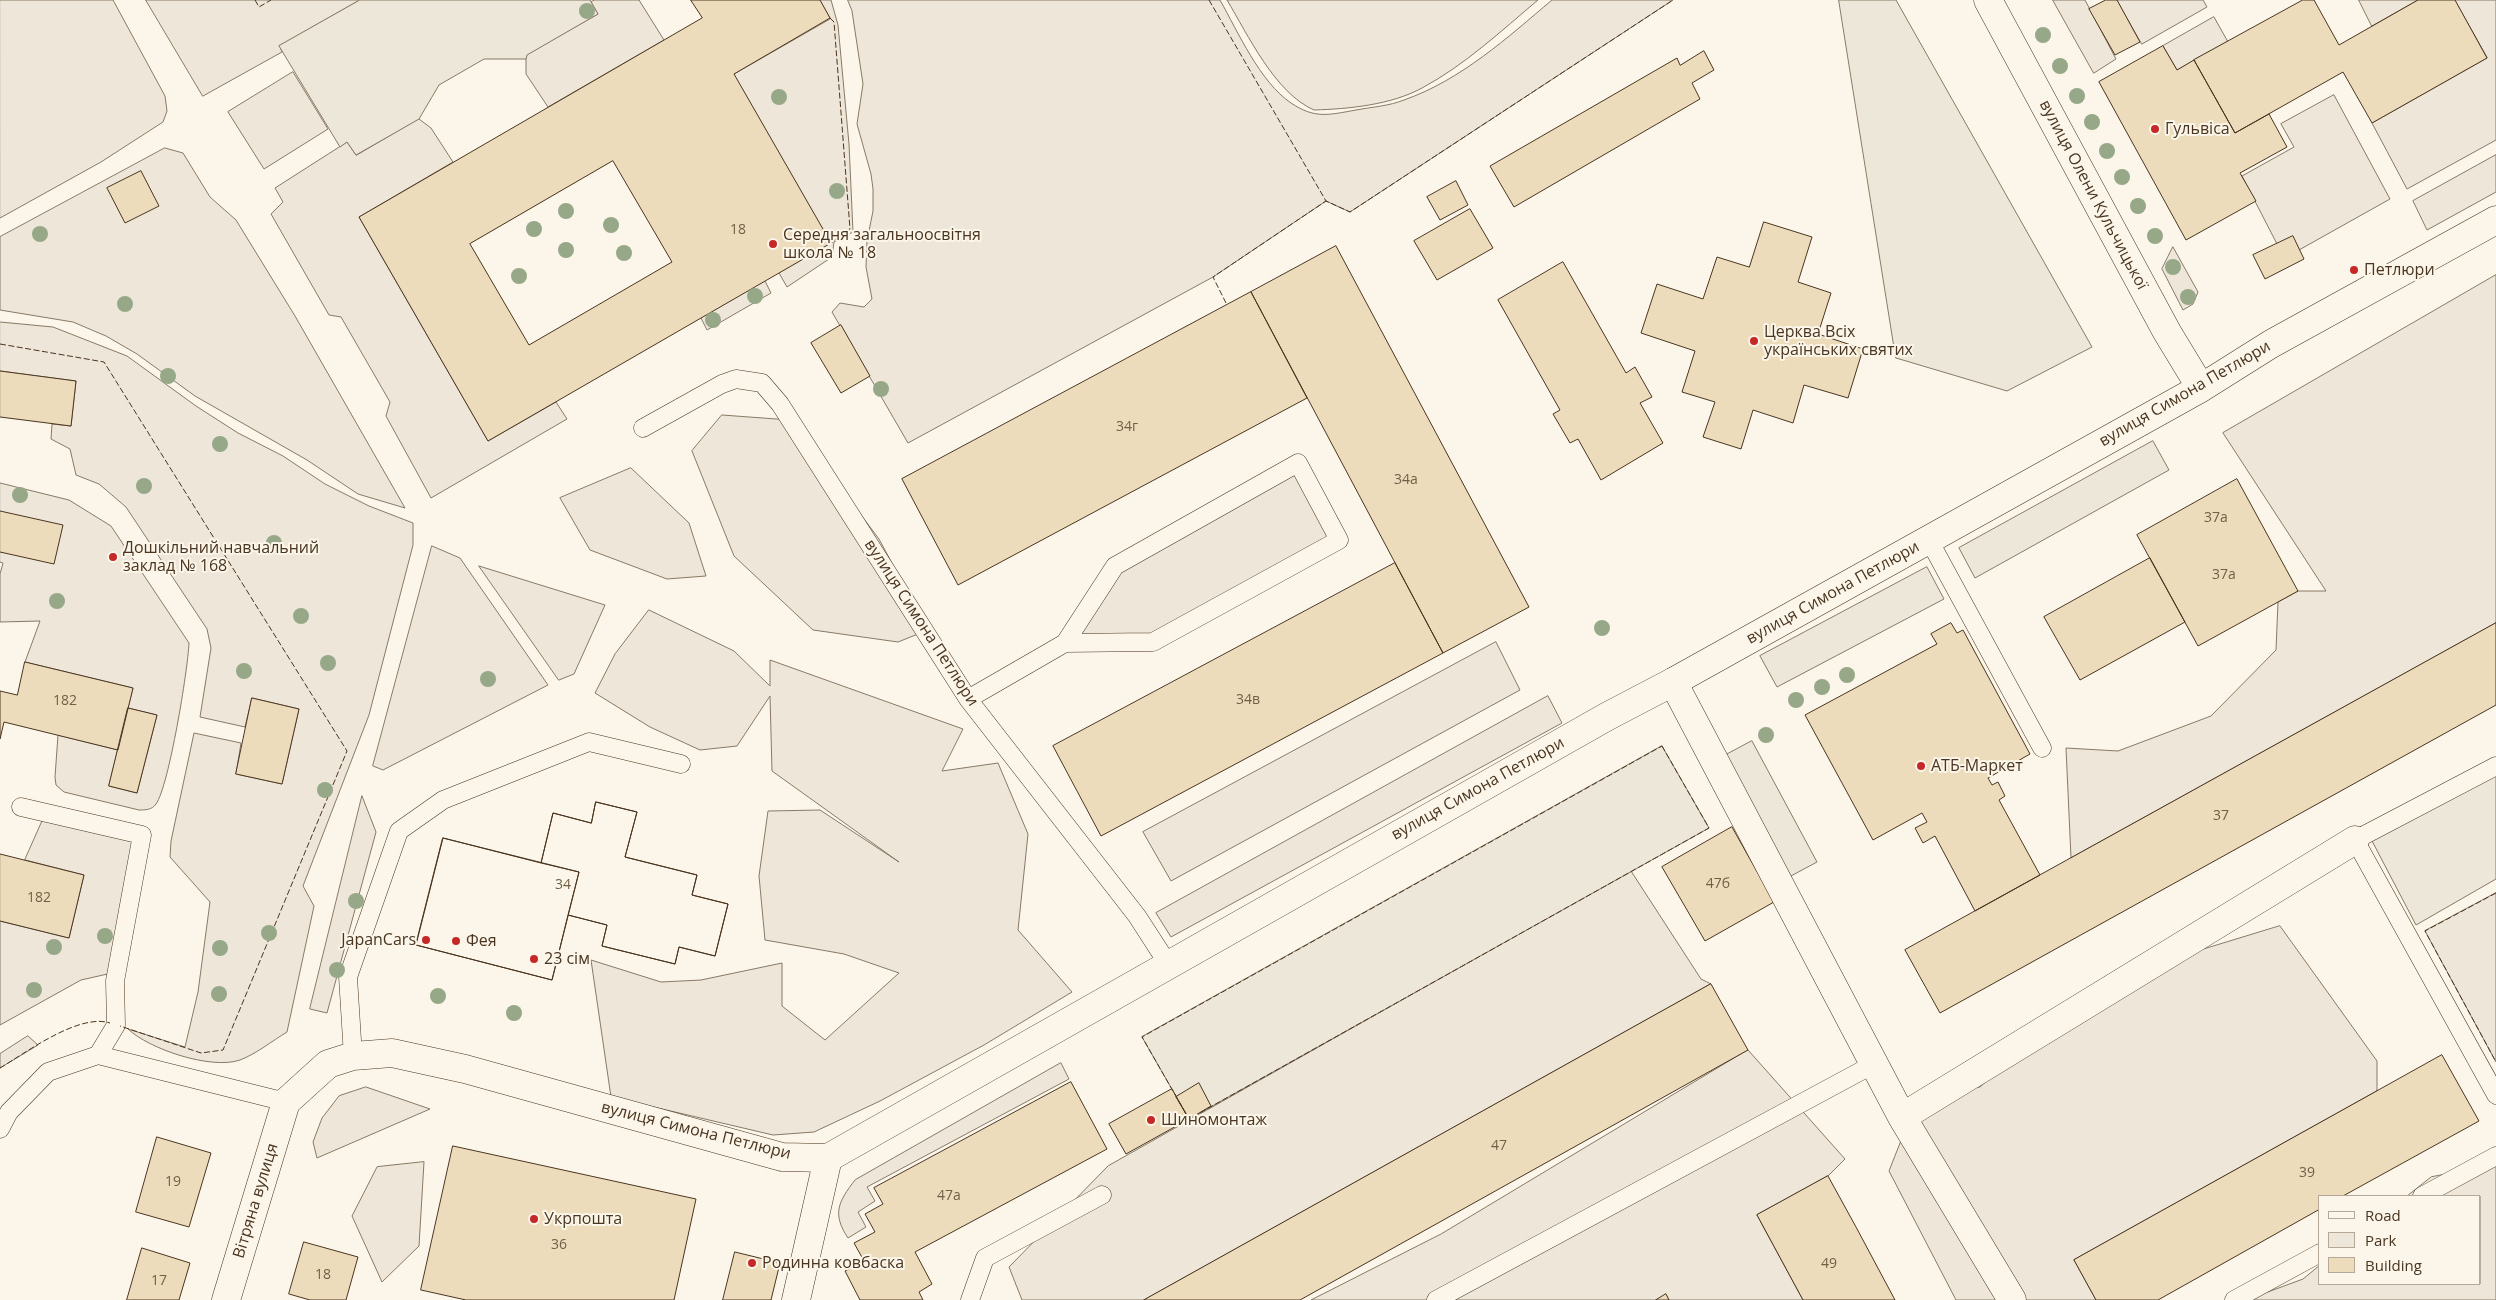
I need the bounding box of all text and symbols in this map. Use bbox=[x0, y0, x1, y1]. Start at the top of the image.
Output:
street label: вулиця Олени Кульчицької bbox=[2035, 97, 2151, 293]
place label: Гульвіса bbox=[2165, 119, 2230, 139]
marker: Гульвіса bbox=[2149, 123, 2161, 135]
house number: 18 bbox=[730, 222, 746, 238]
place label: Середня загальноосвітня школа № 18 bbox=[783, 225, 981, 263]
marker: Середня загальноосвітня школа № 18 bbox=[767, 238, 779, 250]
place label: Петлюри bbox=[2364, 260, 2435, 280]
marker: Петлюри bbox=[2348, 264, 2360, 276]
place label: Церква Всіх українських святих bbox=[1764, 322, 1913, 360]
marker: Церква Всіх українських святих bbox=[1748, 335, 1760, 347]
street label: вулиця Симона Петлюри bbox=[2096, 337, 2274, 451]
house number: 34г bbox=[1116, 419, 1138, 435]
house number: 34а bbox=[1394, 472, 1418, 488]
house number: 37а bbox=[2204, 510, 2228, 526]
street label: вулиця Симона Петлюри bbox=[860, 536, 982, 710]
street label: вулиця Симона Петлюри bbox=[1743, 537, 1923, 649]
place label: Дошкільний навчальний заклад № 168 bbox=[123, 538, 319, 576]
marker: Дошкільний навчальний заклад № 168 bbox=[107, 551, 119, 563]
house number: 37а bbox=[2212, 567, 2236, 583]
house number: 34в bbox=[1236, 692, 1260, 708]
house number: 182 bbox=[53, 693, 77, 709]
street label: вулиця Симона Петлюри bbox=[1388, 733, 1568, 845]
place label: АТБ-Маркет bbox=[1931, 756, 2023, 776]
marker: АТБ-Маркет bbox=[1915, 760, 1927, 772]
house number: 37 bbox=[2213, 808, 2229, 824]
house number: 47б bbox=[1706, 876, 1730, 892]
house number: 34 bbox=[555, 877, 571, 893]
house number: 182 bbox=[27, 890, 51, 906]
place label: JapanCars bbox=[341, 930, 416, 950]
place label: Фея bbox=[466, 931, 497, 951]
marker: JapanCars bbox=[420, 934, 432, 946]
marker: Фея bbox=[450, 935, 462, 947]
place label: 23 сім bbox=[544, 949, 590, 969]
marker: 23 сім bbox=[528, 953, 540, 965]
street label: вулиця Симона Петлюри bbox=[599, 1098, 793, 1164]
place label: Шиномонтаж bbox=[1161, 1110, 1267, 1130]
marker: Шиномонтаж bbox=[1145, 1114, 1157, 1126]
house number: 47 bbox=[1491, 1138, 1507, 1154]
street label: Вітряна вулиця bbox=[229, 1141, 283, 1261]
house number: 39 bbox=[2299, 1165, 2315, 1181]
house number: 19 bbox=[165, 1174, 181, 1190]
house number: 47а bbox=[937, 1188, 961, 1204]
legend bbox=[2318, 1195, 2481, 1285]
text: Road bbox=[2365, 1205, 2401, 1225]
place label: Укрпошта bbox=[544, 1209, 622, 1229]
marker: Укрпошта bbox=[528, 1213, 540, 1225]
text: Park bbox=[2365, 1230, 2396, 1250]
house number: 36 bbox=[551, 1237, 567, 1253]
place label: Родинна ковбаска bbox=[762, 1253, 904, 1273]
text: Building bbox=[2365, 1255, 2422, 1275]
house number: 49 bbox=[1821, 1256, 1837, 1272]
marker: Родинна ковбаска bbox=[746, 1257, 758, 1269]
house number: 18 bbox=[315, 1267, 331, 1283]
house number: 17 bbox=[151, 1273, 167, 1289]

